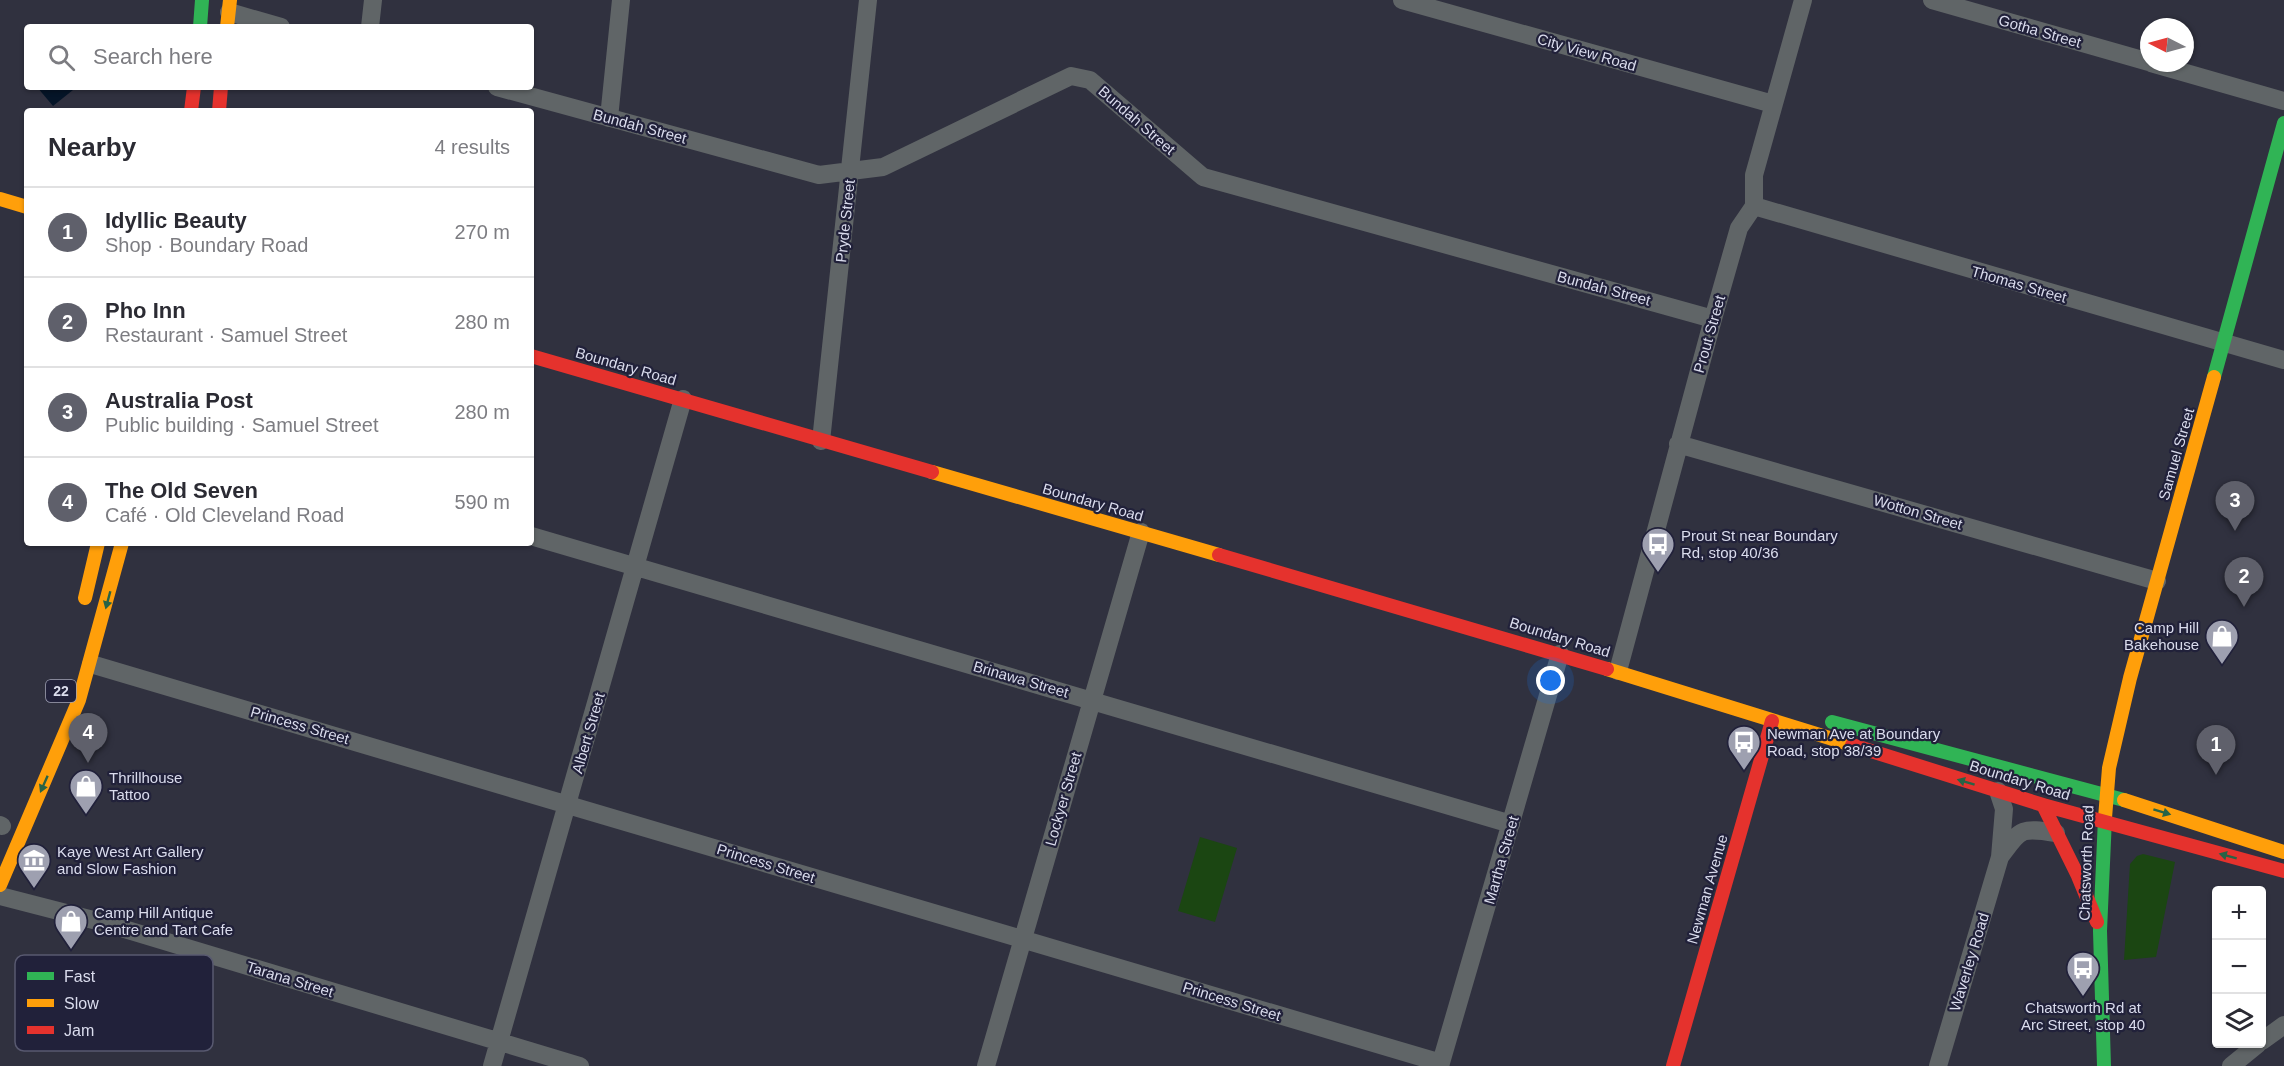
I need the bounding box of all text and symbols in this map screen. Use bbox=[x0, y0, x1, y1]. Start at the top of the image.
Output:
street label: Gotha Street bbox=[1997, 11, 2084, 51]
north arrow bbox=[2140, 18, 2194, 72]
search box bbox=[24, 24, 534, 90]
street label: City View Road bbox=[1535, 30, 1639, 74]
icon: search bbox=[45, 41, 78, 74]
text: Search here bbox=[93, 44, 213, 69]
street label: Bundah Street bbox=[1095, 82, 1179, 158]
street label: Bundah Street bbox=[591, 105, 689, 147]
text: Nearby bbox=[48, 132, 136, 162]
text: 4 results bbox=[434, 136, 510, 158]
street label: Pryde Street bbox=[832, 178, 858, 263]
text: Idyllic Beauty bbox=[105, 208, 247, 233]
text: 1 bbox=[62, 221, 73, 243]
text: 270 m bbox=[454, 221, 510, 243]
text: Shop · Boundary Road bbox=[105, 234, 308, 256]
street label: Thomas Street bbox=[1969, 262, 2069, 306]
street label: Bundah Street bbox=[1555, 267, 1653, 309]
street label: Prout Street bbox=[1690, 292, 1728, 375]
text: Pho Inn bbox=[105, 298, 186, 323]
text: 2 bbox=[62, 311, 73, 333]
text: 280 m bbox=[454, 311, 510, 333]
text: Restaurant · Samuel Street bbox=[105, 324, 347, 346]
street label: Boundary Road bbox=[574, 343, 678, 389]
text: Australia Post bbox=[105, 388, 253, 413]
text: 3 bbox=[62, 401, 73, 423]
text: 280 m bbox=[454, 401, 510, 423]
street label: Samuel Street bbox=[2155, 405, 2197, 502]
text: Public building · Samuel Street bbox=[105, 414, 378, 436]
text: The Old Seven bbox=[105, 478, 258, 503]
street label: Boundary Road bbox=[1041, 479, 1145, 525]
pin: 3 bbox=[2216, 482, 2254, 531]
text: 4 bbox=[62, 491, 73, 513]
text: 590 m bbox=[454, 491, 510, 513]
street label: Wotton Street bbox=[1872, 491, 1965, 533]
text: Café · Old Cleveland Road bbox=[105, 504, 344, 526]
bus stop icon: Prout St near Boundary Rd, stop 40/36 bbox=[1640, 526, 1676, 573]
place label: Prout St near Boundary Rd, stop 40/36 bbox=[1681, 527, 1838, 561]
pin: 2 bbox=[2224, 558, 2264, 607]
one-way arrow bbox=[102, 590, 112, 609]
street label: Boundary Road bbox=[1508, 614, 1612, 660]
shop icon: Camp Hill Bakehouse bbox=[2204, 618, 2240, 665]
place label: Camp Hill Bakehouse bbox=[2124, 619, 2199, 653]
street label: Brinawa Street bbox=[971, 657, 1071, 701]
your location bbox=[1536, 666, 1565, 695]
road number: 22 bbox=[46, 680, 76, 702]
street label: Albert Street bbox=[568, 690, 608, 775]
street label: Princess Street bbox=[249, 703, 352, 747]
pin: 4 bbox=[68, 714, 107, 763]
bus stop icon: Newman Ave at Boundary Road, stop 38/39 bbox=[1726, 724, 1762, 771]
place label: Newman Ave at Boundary Road, stop 38/39 bbox=[1767, 725, 1941, 759]
pin: 1 bbox=[2196, 726, 2236, 775]
street label: Lockyer Street bbox=[1041, 749, 1085, 848]
street label: Boundary Road bbox=[1968, 757, 2072, 803]
shop icon: Thrillhouse Tattoo bbox=[68, 768, 104, 815]
place label: Thrillhouse Tattoo bbox=[109, 769, 182, 803]
one-way arrow bbox=[40, 775, 49, 792]
one-way arrow bbox=[1957, 776, 1975, 786]
street label: Chatsworth Road bbox=[2075, 805, 2097, 921]
one-way arrow bbox=[2153, 808, 2171, 817]
street label: Martha Street bbox=[1480, 813, 1522, 906]
street label: Newman Avenue bbox=[1683, 832, 1731, 946]
street label: Princess Street bbox=[715, 840, 818, 886]
museum icon: Kaye West Art Gallery and Slow Fashion bbox=[16, 842, 52, 889]
place label: Kaye West Art Gallery and Slow Fashion bbox=[57, 843, 204, 877]
one-way arrow bbox=[2218, 851, 2236, 860]
map controls bbox=[2212, 886, 2266, 1048]
button: + bbox=[2212, 886, 2266, 940]
shop icon: Camp Hill Antique Centre and Tart Cafe bbox=[53, 903, 89, 950]
place label: Camp Hill Antique Centre and Tart Cafe bbox=[94, 904, 233, 938]
street label: Waverley Road bbox=[1946, 911, 1992, 1013]
button: − bbox=[2212, 940, 2266, 994]
bus stop icon: Chatsworth Rd at Arc Street, stop 40 bbox=[2065, 950, 2101, 997]
legend bbox=[15, 955, 213, 1051]
street label: Tarana Street bbox=[244, 958, 336, 1001]
text: Fast bbox=[64, 968, 96, 985]
street label: Princess Street bbox=[1181, 978, 1284, 1024]
button: layers bbox=[2212, 994, 2266, 1048]
text: Slow bbox=[64, 995, 99, 1012]
place label: Chatsworth Rd at Arc Street, stop 40 bbox=[2021, 999, 2145, 1033]
text: Jam bbox=[64, 1022, 94, 1039]

